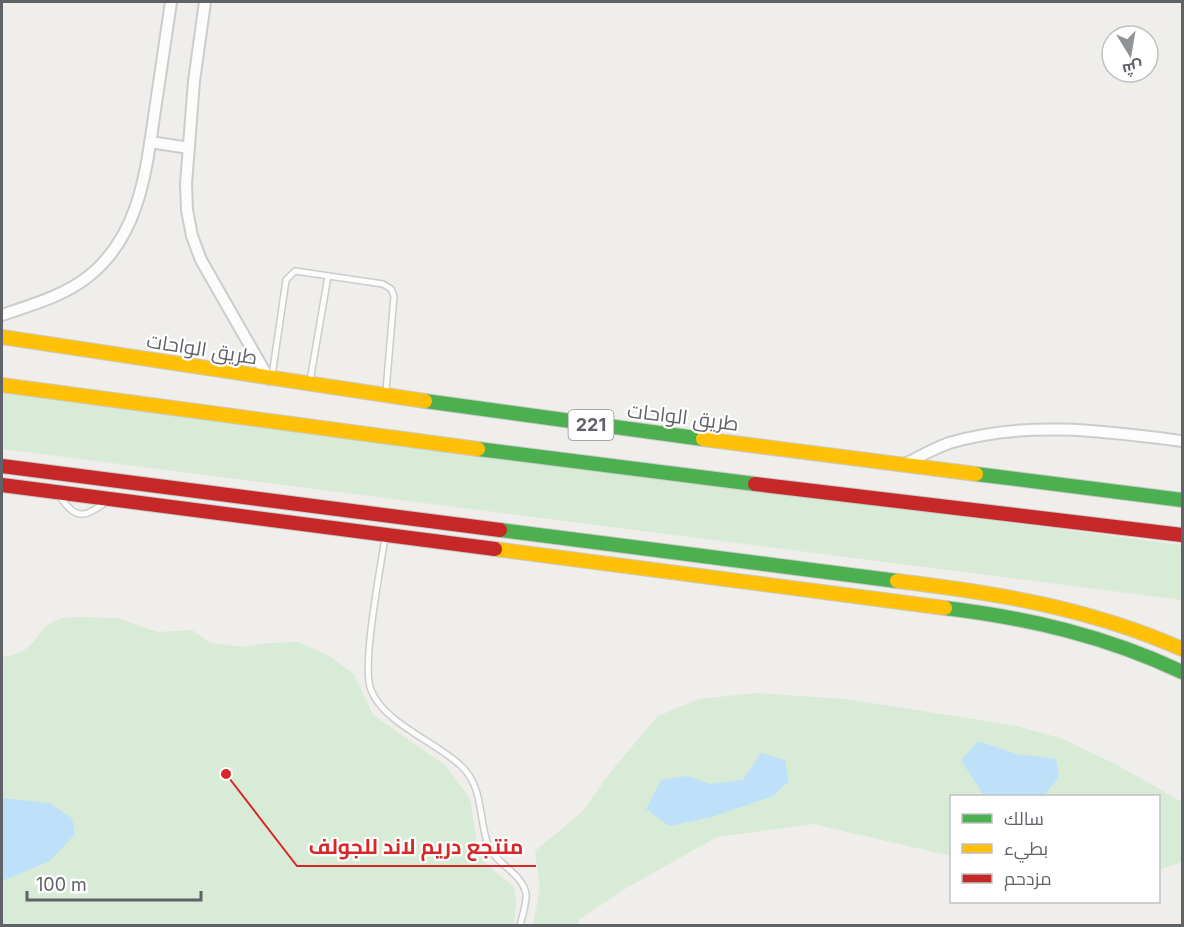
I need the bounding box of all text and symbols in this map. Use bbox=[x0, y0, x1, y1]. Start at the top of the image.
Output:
north arrow bbox=[1100, 24, 1160, 84]
text: ش bbox=[1121, 57, 1145, 80]
street label: طريق الواحات bbox=[145, 328, 259, 371]
street label: طريق الواحات bbox=[626, 398, 740, 437]
road number: 221 bbox=[568, 410, 614, 440]
legend bbox=[950, 795, 1160, 903]
text: سالك bbox=[1004, 808, 1044, 829]
callout: منتجع دريم لاند للجولف bbox=[297, 827, 536, 866]
text: منتجع دريم لاند للجولف bbox=[309, 834, 523, 861]
text: بطيء bbox=[1004, 838, 1048, 863]
scale bar bbox=[27, 864, 201, 902]
text: مزدحم bbox=[1004, 868, 1052, 891]
text: 100 m bbox=[36, 874, 87, 895]

